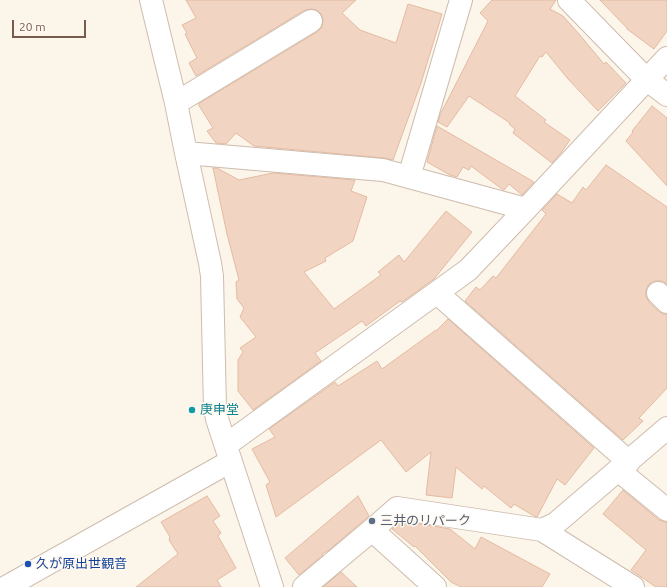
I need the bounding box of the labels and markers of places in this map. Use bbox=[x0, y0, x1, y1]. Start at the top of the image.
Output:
place label: 庚申堂 bbox=[200, 402, 239, 418]
marker: 庚申堂 bbox=[187, 405, 197, 415]
place label: 三井のリパーク bbox=[380, 513, 471, 529]
marker: 三井のリパーク bbox=[367, 516, 377, 526]
place label: 久が原出世観音 bbox=[36, 556, 127, 572]
marker: 久が原出世観音 bbox=[23, 559, 33, 569]

